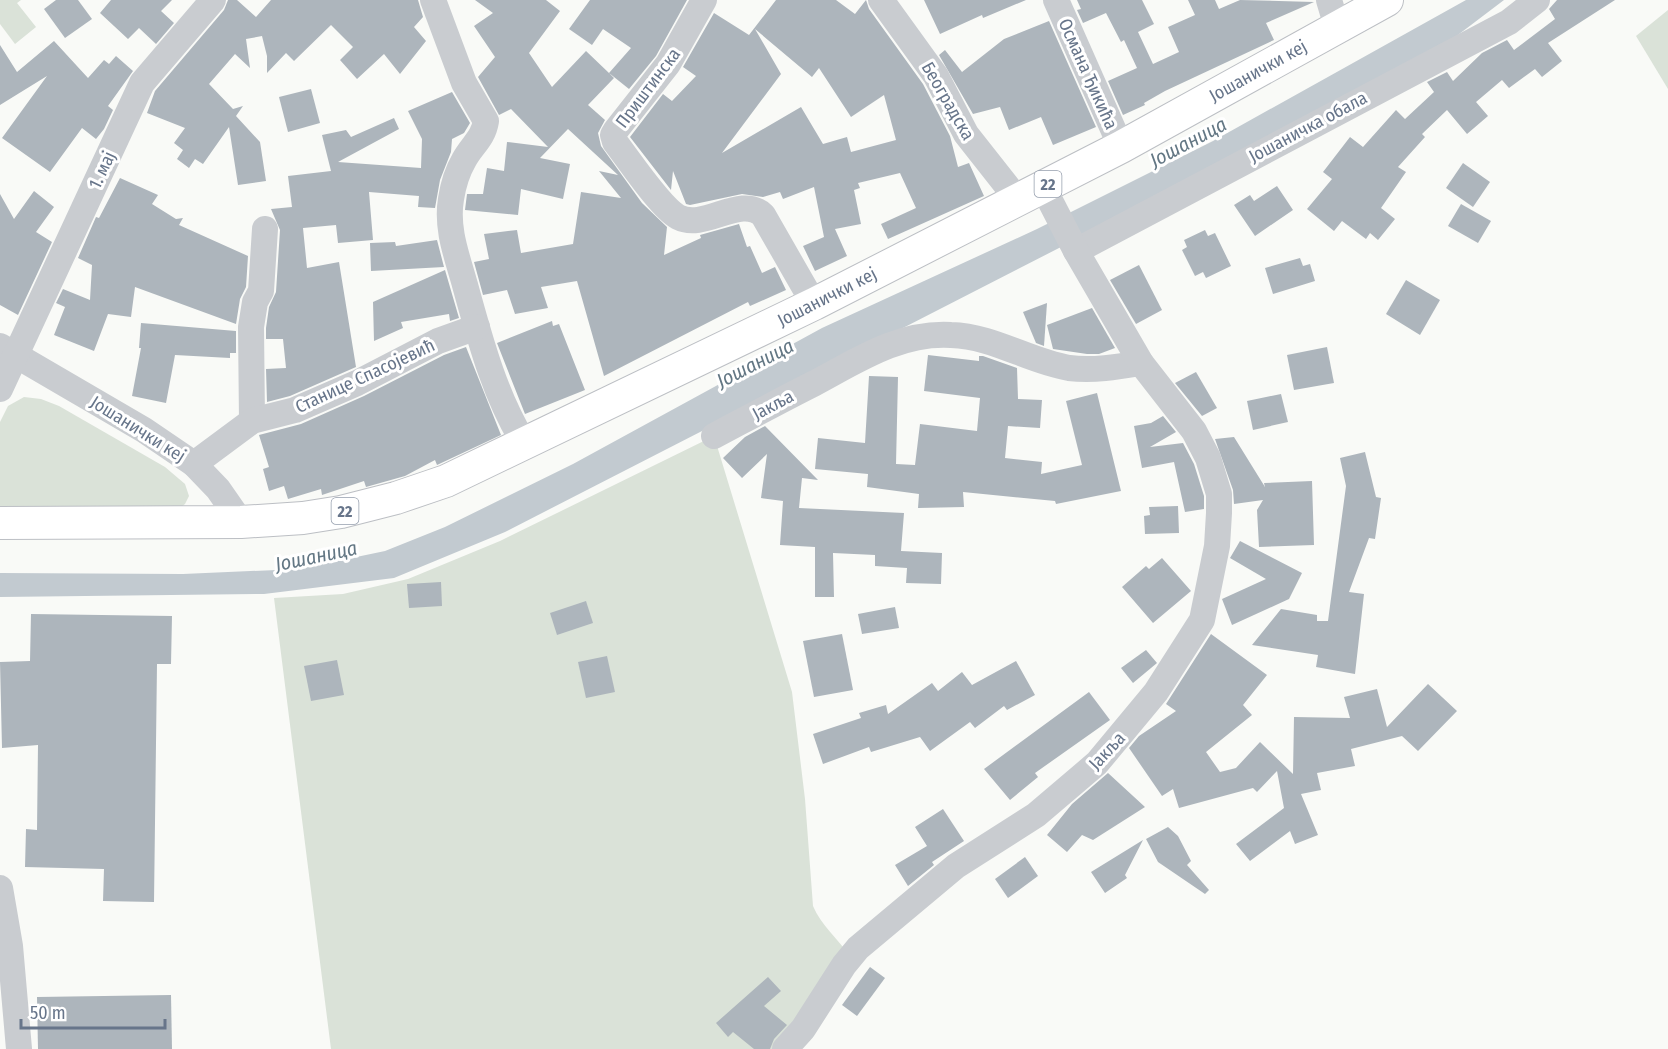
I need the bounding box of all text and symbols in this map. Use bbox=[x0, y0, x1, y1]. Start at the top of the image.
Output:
street label: Османа Ђикића bbox=[1054, 15, 1122, 133]
street label: Јошанички кеј bbox=[1205, 35, 1311, 107]
street label: Приштинска bbox=[611, 44, 685, 132]
street label: Београдска bbox=[917, 58, 979, 144]
street label: Јошаничка обала bbox=[1245, 86, 1371, 167]
water label: Јошаница bbox=[1145, 112, 1230, 173]
street label: 1. мај bbox=[84, 148, 120, 192]
road number: 22 bbox=[1034, 171, 1062, 197]
street label: Јошанички кеј bbox=[774, 263, 880, 331]
water label: Јошаница bbox=[712, 333, 798, 393]
street label: Станице Спасојевић bbox=[292, 334, 438, 418]
street label: Јакља bbox=[749, 385, 798, 425]
street label: Јошанички кеј bbox=[86, 391, 190, 467]
road number: 22 bbox=[332, 498, 358, 524]
water label: Јошаница bbox=[272, 536, 359, 577]
street label: Јакља bbox=[1084, 727, 1130, 775]
scale bar bbox=[21, 992, 165, 1030]
text: 50 m bbox=[30, 1002, 66, 1024]

